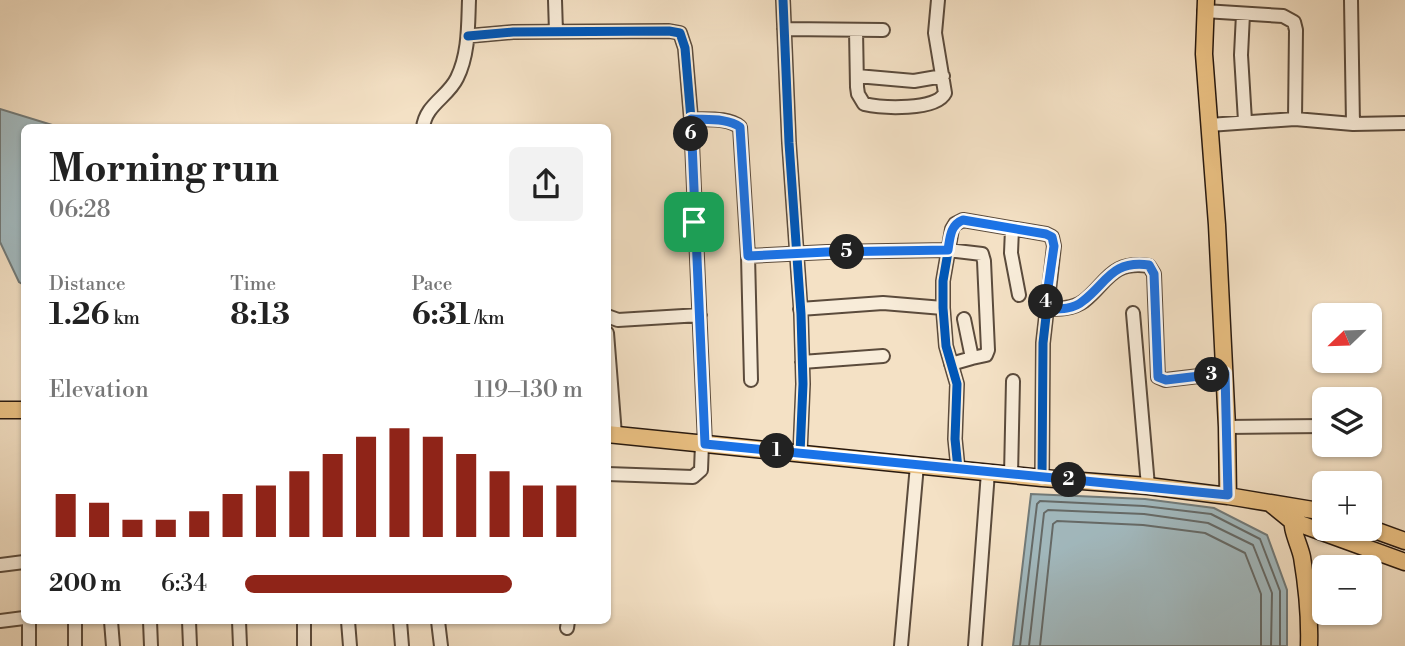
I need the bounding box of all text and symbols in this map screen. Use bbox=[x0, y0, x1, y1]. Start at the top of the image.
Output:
pin: 6 bbox=[674, 116, 708, 152]
text: 6 bbox=[685, 121, 696, 145]
text: Morning run bbox=[49, 146, 279, 193]
button: share bbox=[509, 147, 583, 221]
pin bbox=[664, 192, 724, 252]
text: 06:28 bbox=[49, 196, 111, 224]
icon: arrive bbox=[675, 203, 713, 241]
pin: 5 bbox=[830, 234, 864, 270]
text: 5 bbox=[841, 239, 852, 263]
text: Distance bbox=[49, 272, 126, 296]
text: Time bbox=[230, 272, 276, 296]
text: Pace bbox=[412, 272, 452, 296]
pin: 4 bbox=[1028, 284, 1064, 320]
text: 4 bbox=[1039, 289, 1052, 313]
text: 1.26 bbox=[49, 296, 110, 334]
text: 8:13 bbox=[230, 296, 290, 334]
text: 6:31 bbox=[412, 296, 471, 334]
north arrow bbox=[1312, 303, 1382, 373]
map controls bbox=[1312, 303, 1382, 625]
text: km bbox=[110, 306, 140, 330]
text: /km bbox=[471, 306, 505, 330]
pin: 3 bbox=[1194, 358, 1230, 392]
text: 3 bbox=[1206, 362, 1217, 386]
text: Elevation bbox=[49, 376, 149, 404]
text: 119–130 m bbox=[474, 376, 583, 404]
button: layers bbox=[1312, 387, 1382, 457]
pin: 1 bbox=[760, 434, 794, 468]
text: 1 bbox=[772, 438, 781, 462]
pin: 2 bbox=[1052, 462, 1086, 498]
text: 2 bbox=[1063, 467, 1074, 491]
button: + bbox=[1312, 471, 1382, 541]
button: − bbox=[1312, 555, 1382, 625]
text: 200 m bbox=[49, 570, 121, 598]
text: 6:34 bbox=[161, 570, 207, 598]

